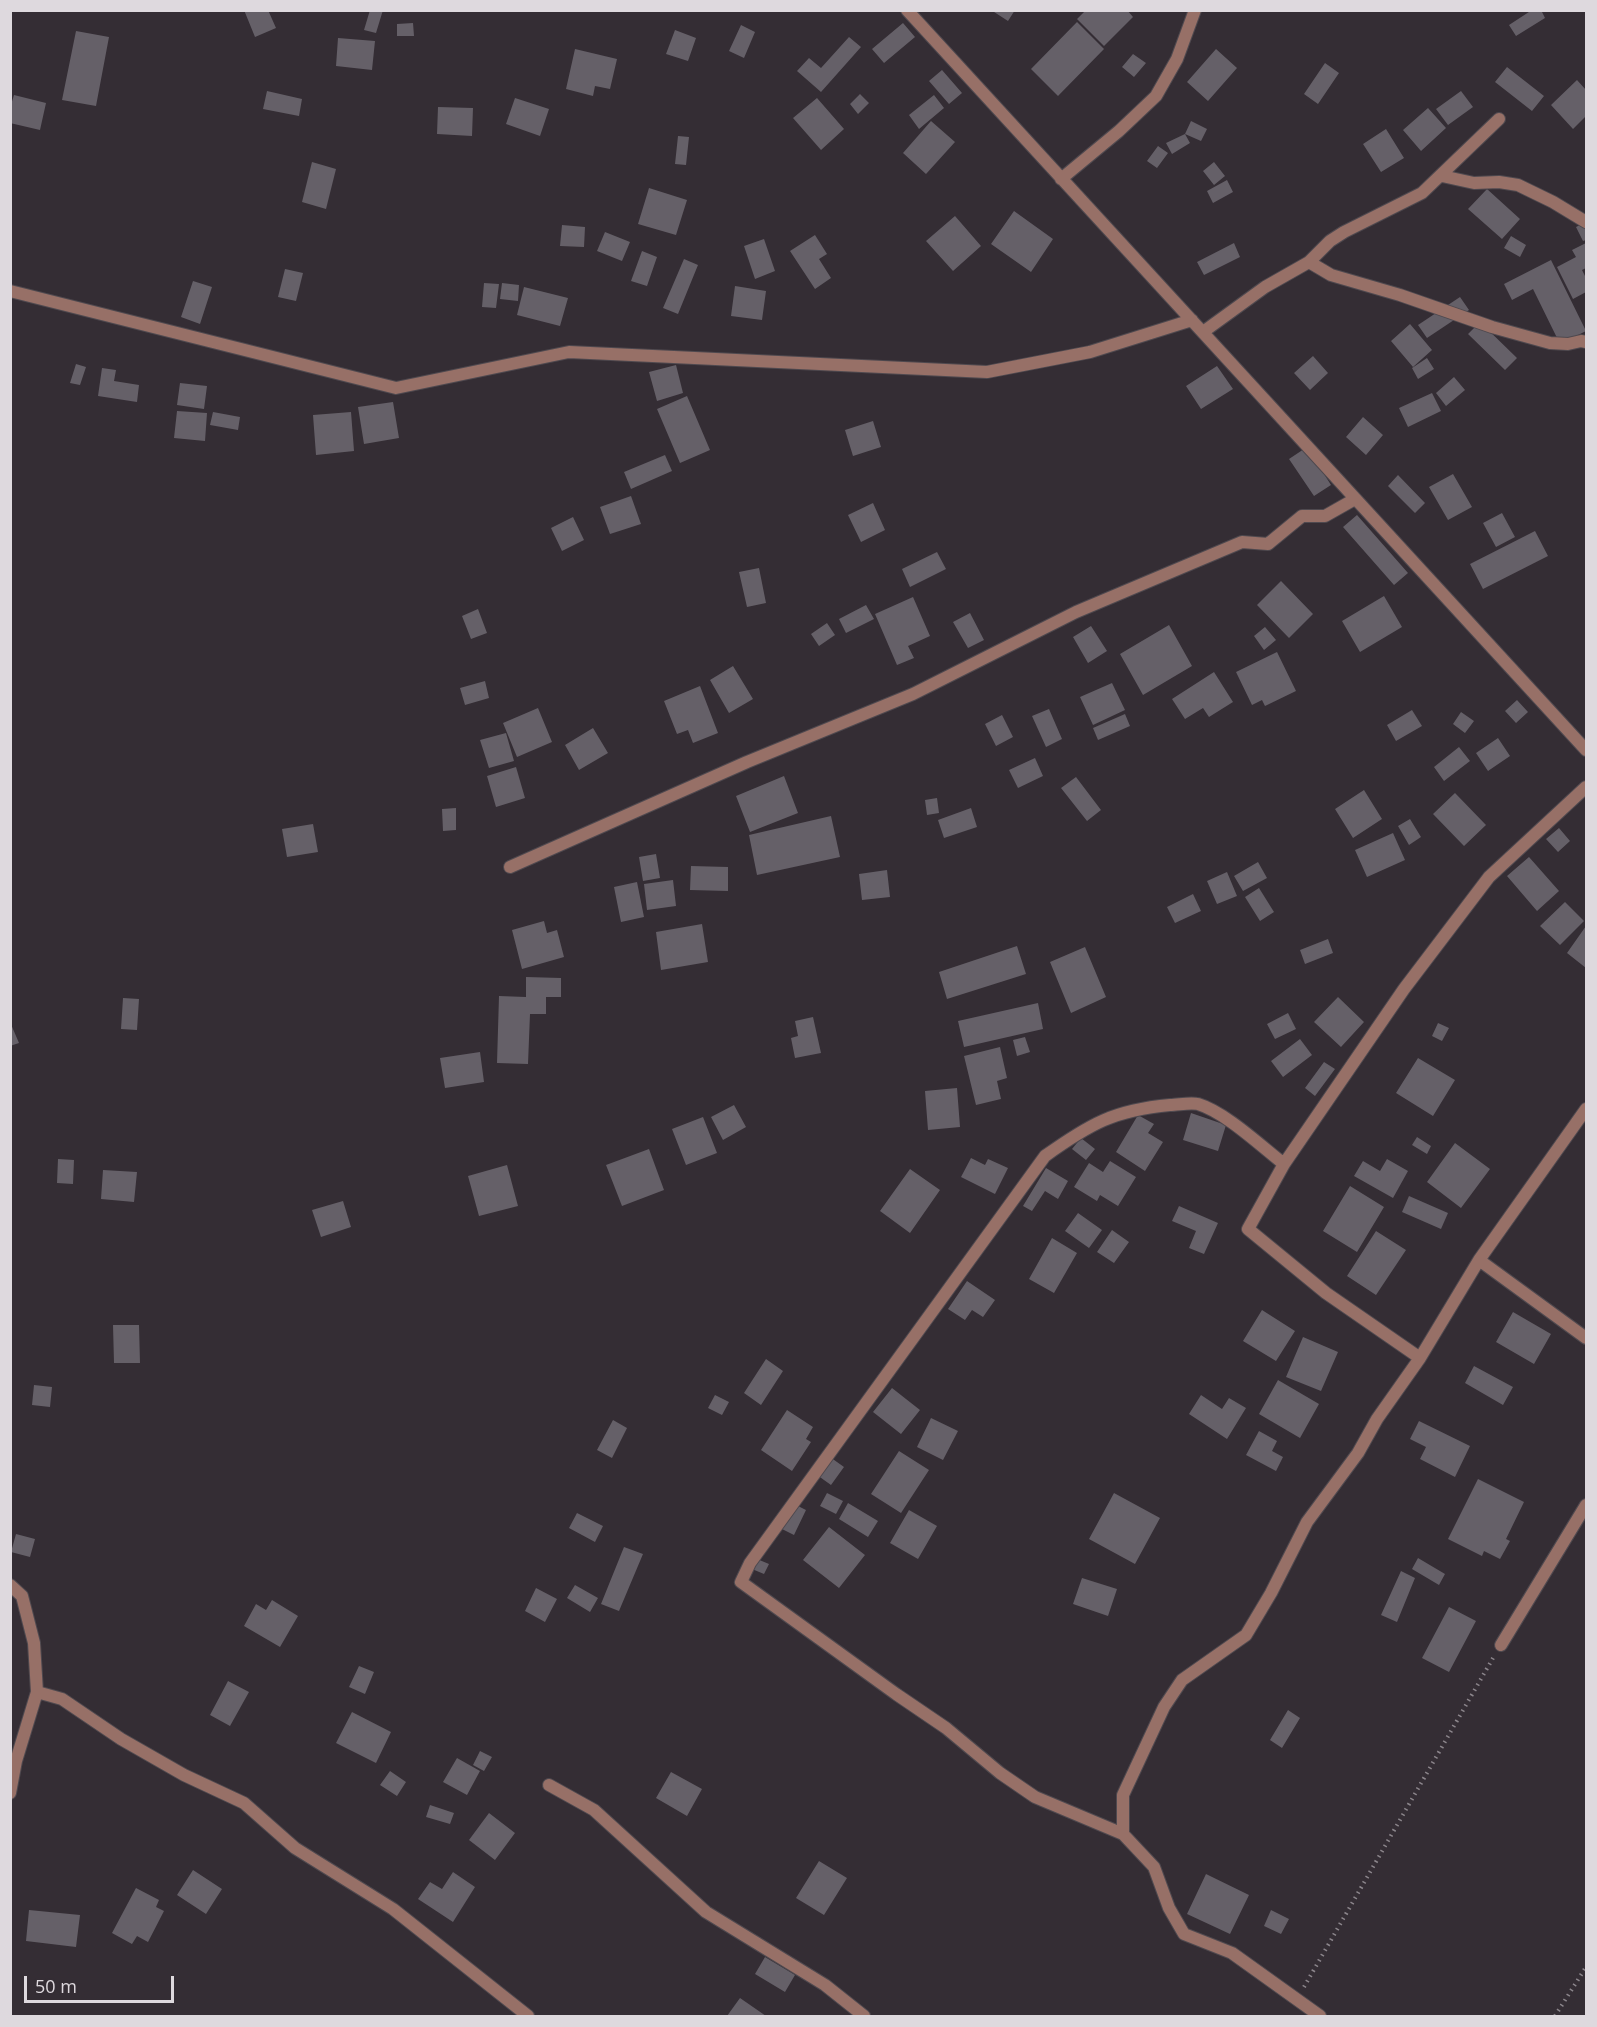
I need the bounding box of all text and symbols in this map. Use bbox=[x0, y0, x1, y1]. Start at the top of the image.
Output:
scale bar bbox=[27, 1964, 177, 2002]
text: 50 m bbox=[35, 1974, 77, 1998]

